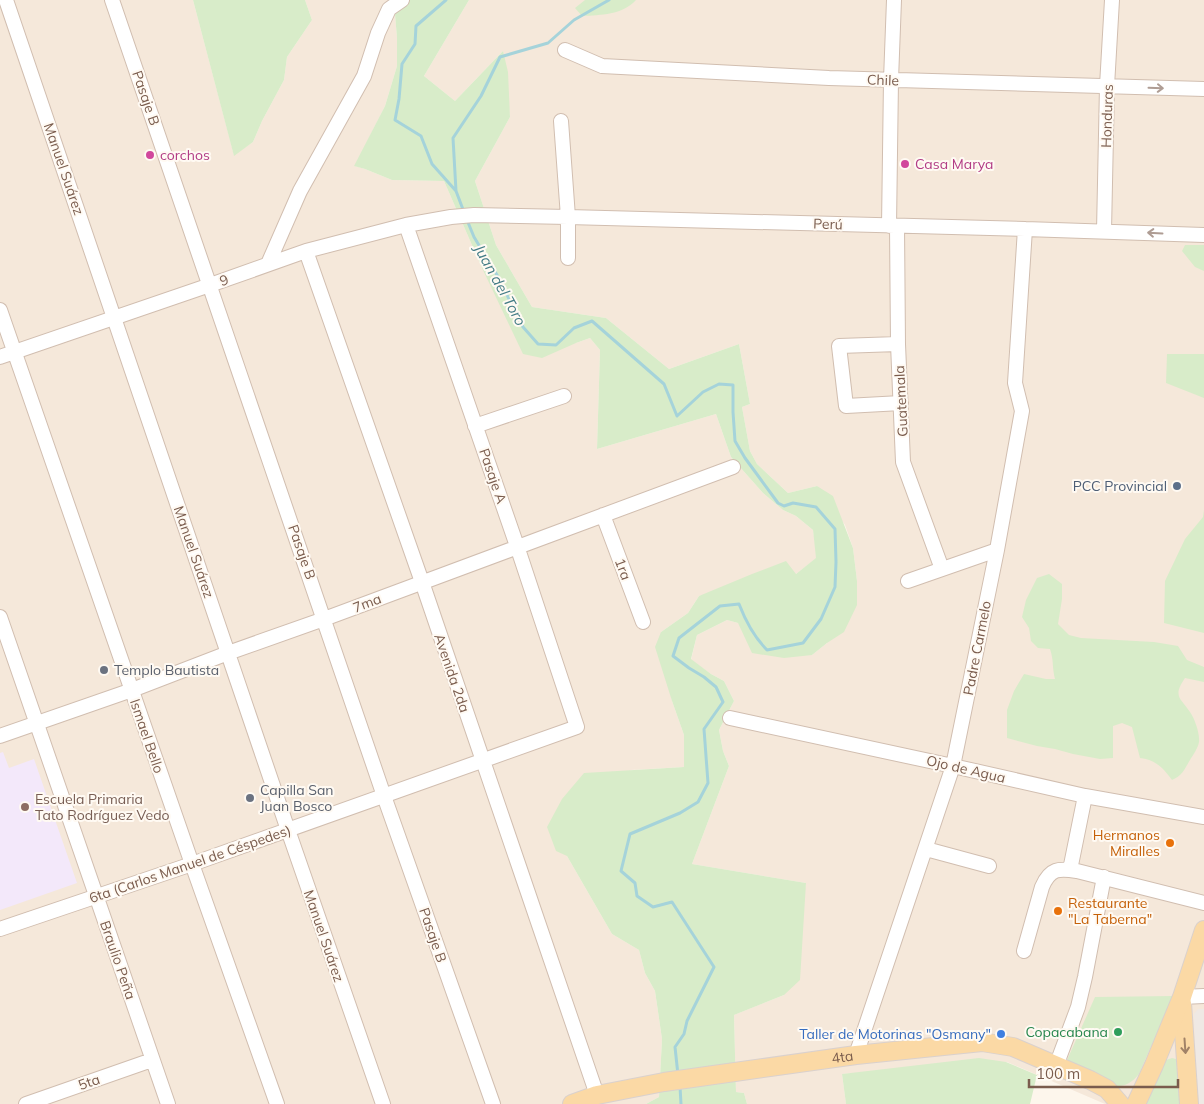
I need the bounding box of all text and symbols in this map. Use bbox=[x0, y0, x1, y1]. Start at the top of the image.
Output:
street label: Pasaje B bbox=[128, 68, 164, 128]
street label: Chile bbox=[867, 70, 899, 90]
one-way arrow bbox=[1147, 83, 1163, 93]
street label: Honduras bbox=[1097, 84, 1117, 148]
street label: Manuel Suárez bbox=[40, 121, 88, 217]
place label: corchos bbox=[160, 146, 210, 164]
marker: corchos bbox=[144, 149, 156, 161]
place label: Casa Marya bbox=[915, 155, 993, 173]
marker: Casa Marya bbox=[899, 158, 911, 170]
street label: Perú bbox=[813, 214, 843, 234]
one-way arrow bbox=[1148, 229, 1164, 238]
water label: Juan del Toro bbox=[469, 239, 531, 329]
street label: 9 bbox=[217, 270, 231, 290]
street label: Guatemala bbox=[890, 365, 912, 437]
street label: Pasaje A bbox=[475, 446, 511, 507]
place label: PCC Provincial bbox=[1073, 477, 1167, 495]
marker: PCC Provincial bbox=[1171, 480, 1183, 492]
street label: Manuel Suárez bbox=[170, 504, 218, 600]
street label: Pasaje B bbox=[284, 522, 320, 582]
street label: 1ra bbox=[611, 556, 635, 582]
street label: 7ma bbox=[350, 589, 384, 617]
street label: Padre Carmelo bbox=[959, 599, 995, 697]
street label: Avenida 2da bbox=[430, 631, 474, 715]
place label: Templo Bautista bbox=[114, 661, 219, 679]
marker: Templo Bautista bbox=[98, 664, 110, 676]
street label: Ismael Bello bbox=[126, 696, 168, 776]
street label: Ojo de Agua bbox=[925, 751, 1007, 787]
place label: Capilla San Juan Bosco bbox=[260, 781, 334, 815]
place label: Escuela Primaria Tato Rodríguez Vedo bbox=[35, 790, 170, 824]
marker: Capilla San Juan Bosco bbox=[244, 792, 256, 804]
marker: Escuela Primaria Tato Rodríguez Vedo bbox=[19, 801, 31, 813]
street label: 6ta (Carlos Manuel de Céspedes) bbox=[87, 821, 293, 907]
place label: Hermanos Miralles bbox=[1093, 826, 1160, 860]
marker: Hermanos Miralles bbox=[1164, 837, 1176, 849]
street label: Manuel Suárez bbox=[300, 888, 348, 984]
place label: Restaurante "La Taberna" bbox=[1068, 894, 1152, 928]
street label: Pasaje B bbox=[415, 905, 451, 965]
marker: Restaurante "La Taberna" bbox=[1052, 905, 1064, 917]
street label: Braulio Peña bbox=[96, 918, 140, 1002]
place label: Copacabana bbox=[1025, 1023, 1108, 1041]
place label: Taller de Motorinas "Osmany" bbox=[799, 1025, 991, 1043]
marker: Copacabana bbox=[1112, 1026, 1124, 1038]
marker: Taller de Motorinas "Osmany" bbox=[995, 1028, 1007, 1040]
one-way arrow bbox=[1180, 1038, 1189, 1054]
street label: 4ta bbox=[830, 1046, 854, 1067]
scale bar bbox=[1029, 1056, 1178, 1088]
text: 100 m bbox=[1036, 1064, 1080, 1083]
street label: 5ta bbox=[76, 1070, 102, 1094]

